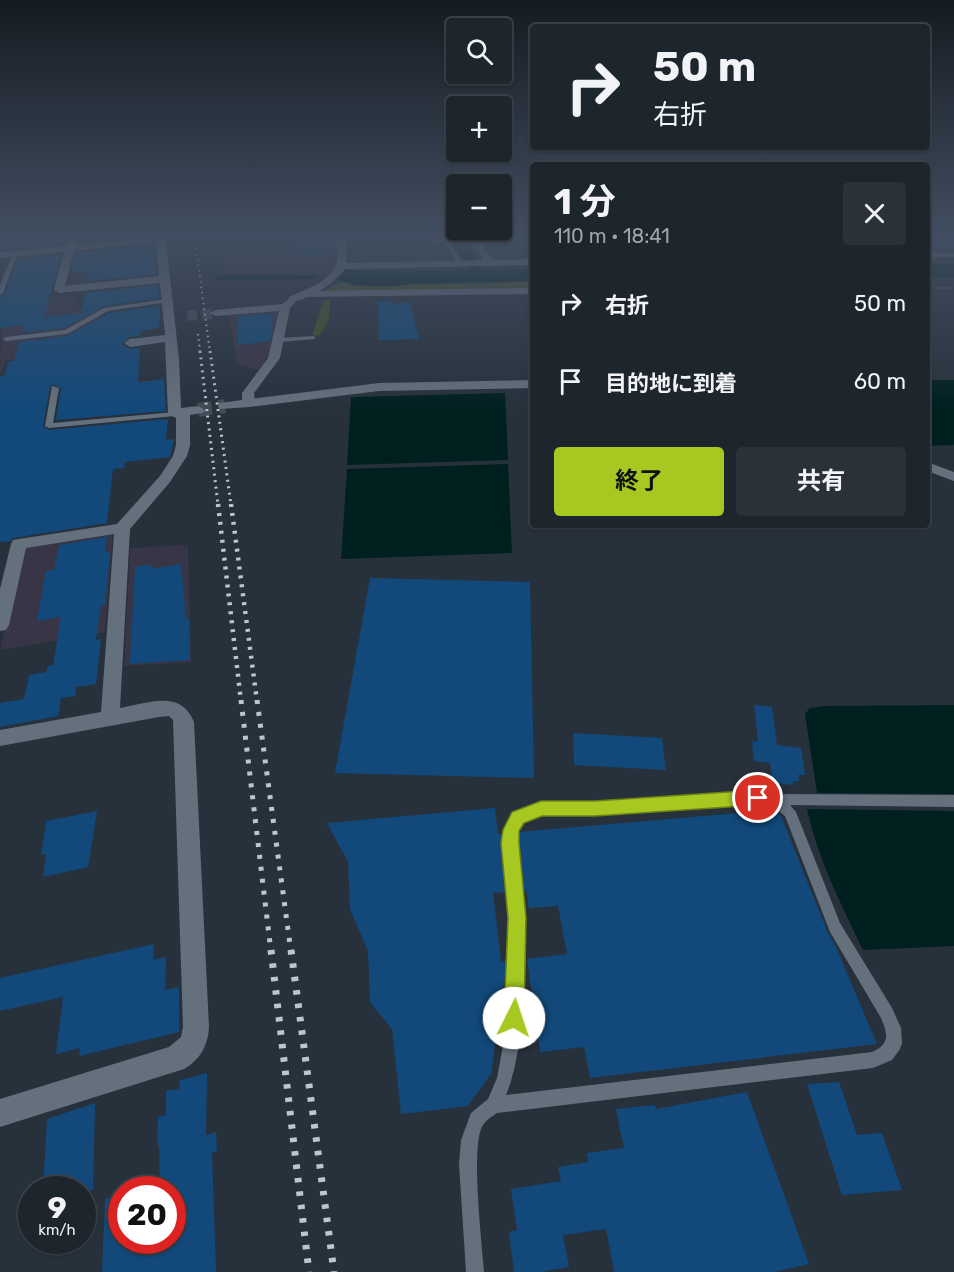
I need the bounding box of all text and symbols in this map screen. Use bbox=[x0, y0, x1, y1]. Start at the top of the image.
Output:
map controls bbox=[446, 18, 512, 240]
button: search bbox=[446, 18, 512, 84]
text: 50 m bbox=[653, 42, 756, 92]
icon: right bbox=[554, 48, 632, 126]
button: + bbox=[446, 96, 512, 162]
text: 右折 bbox=[653, 99, 707, 131]
button: − bbox=[446, 174, 512, 240]
text: 1 分 bbox=[554, 180, 616, 223]
button: close bbox=[843, 182, 906, 245]
text: 110 m · 18:41 bbox=[554, 224, 670, 248]
icon: right bbox=[554, 287, 587, 320]
text: 50 m bbox=[854, 290, 906, 317]
text: 右折 bbox=[605, 292, 649, 319]
icon: arrive bbox=[554, 365, 587, 398]
text: 60 m bbox=[854, 368, 906, 395]
text: 目的地に到着 bbox=[605, 370, 737, 397]
button: 終了 bbox=[554, 447, 724, 516]
button: 共有 bbox=[736, 447, 906, 516]
pin bbox=[732, 772, 783, 823]
icon: arrive bbox=[741, 781, 774, 814]
position arrow bbox=[482, 986, 546, 1050]
speed limit sign: 20 bbox=[108, 1176, 186, 1254]
text: 9 bbox=[47, 1190, 67, 1226]
text: km/h bbox=[38, 1221, 76, 1239]

